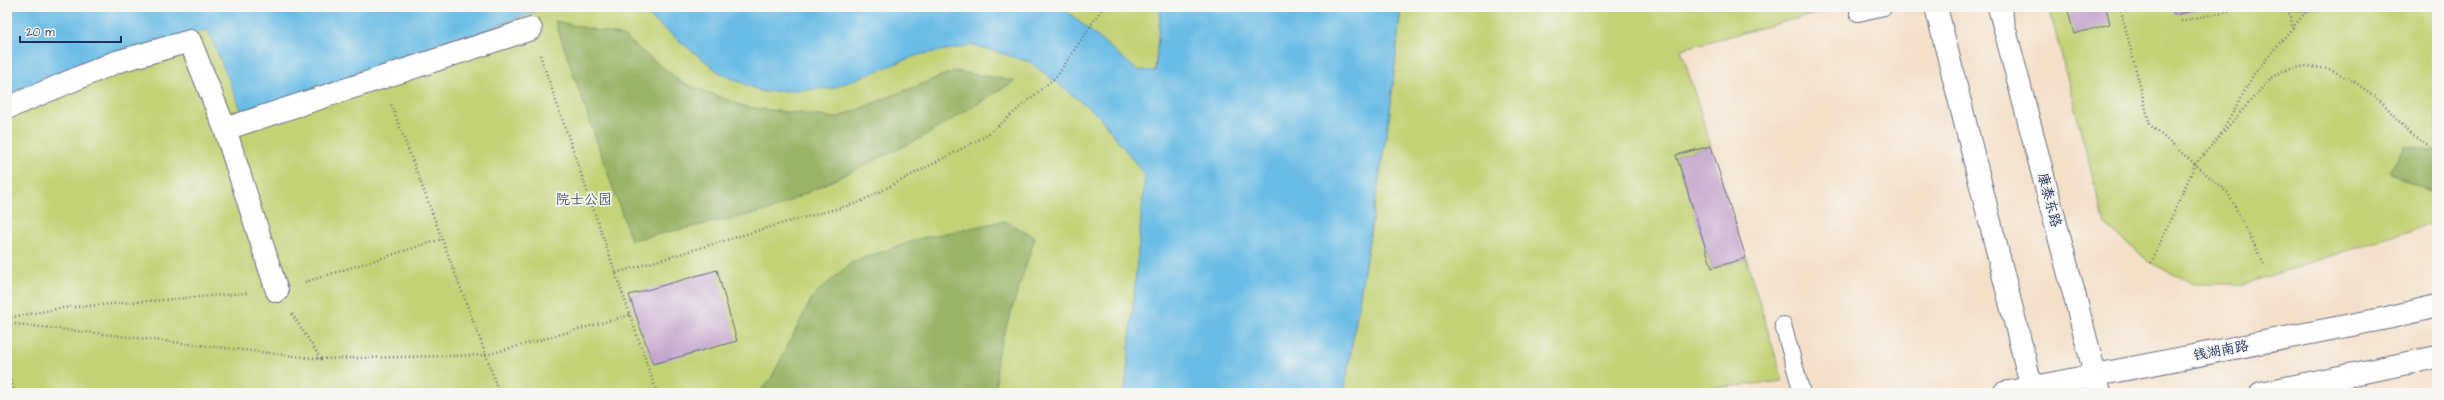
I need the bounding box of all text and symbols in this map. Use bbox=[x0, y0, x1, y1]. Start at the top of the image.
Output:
scale bar bbox=[20, 18, 121, 44]
text: 20 m bbox=[26, 24, 55, 41]
street label: 康泰东路 bbox=[2032, 170, 2066, 230]
park label: 院士公园 bbox=[556, 190, 612, 210]
street label: 钱湖南路 bbox=[2192, 336, 2250, 366]

